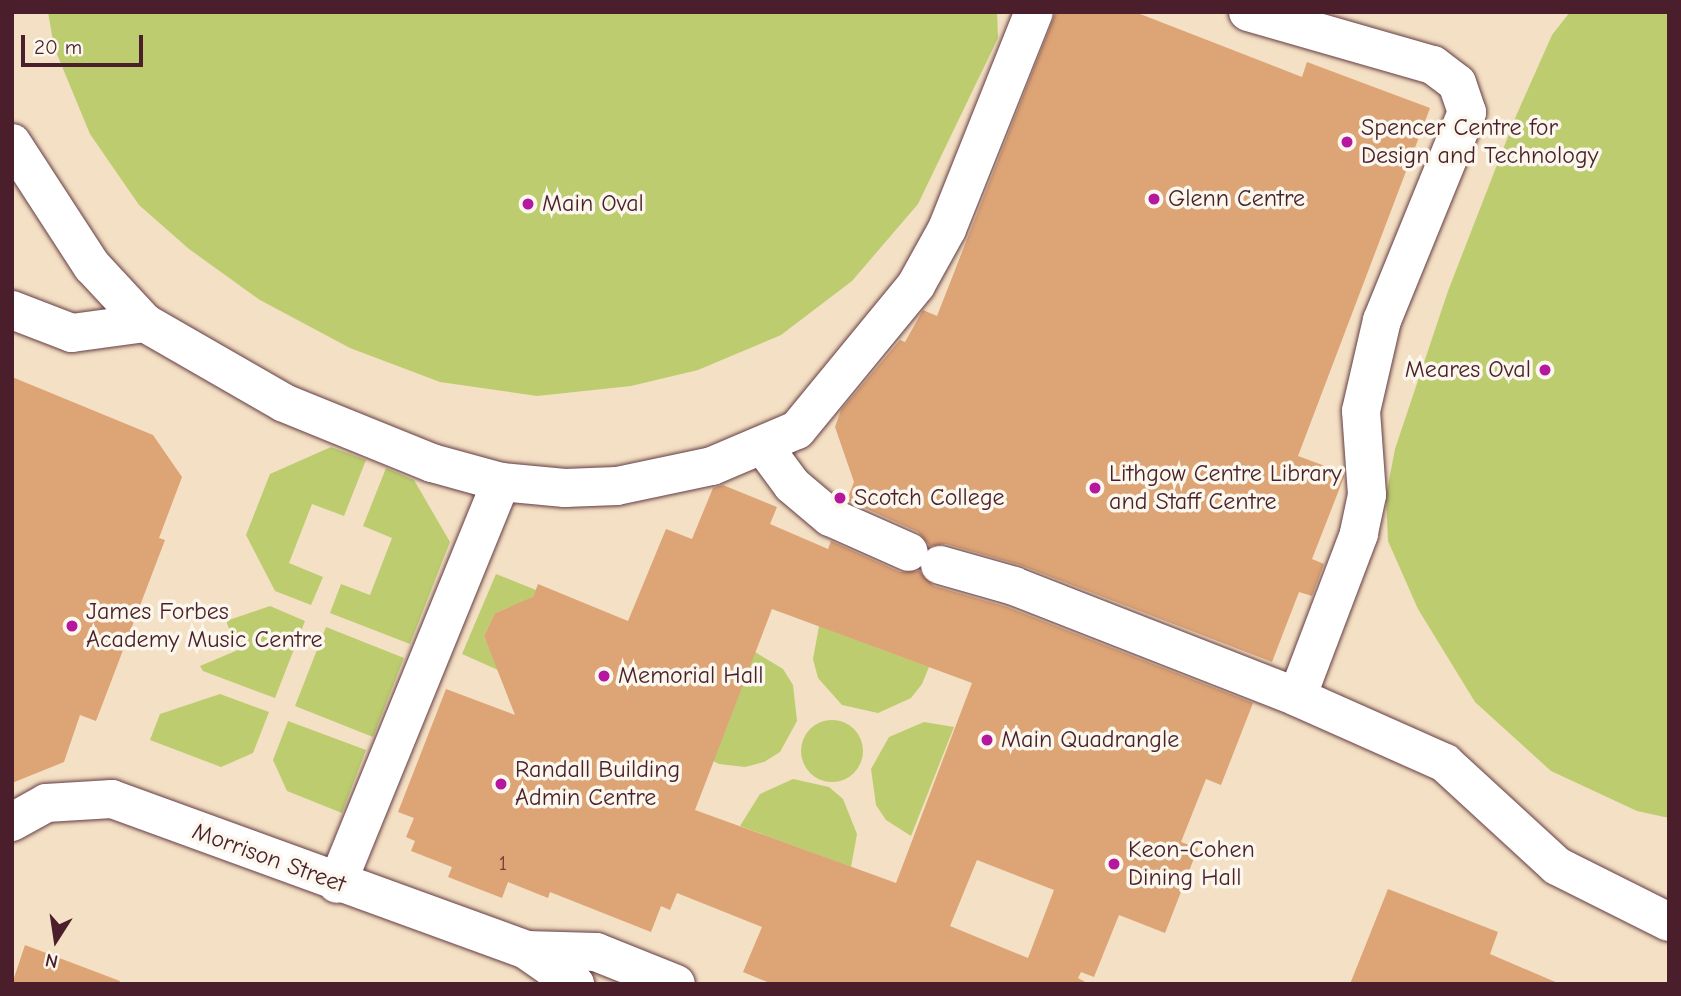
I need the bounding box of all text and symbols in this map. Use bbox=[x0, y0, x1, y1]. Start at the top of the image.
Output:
scale bar bbox=[24, 21, 147, 65]
text: 20 m bbox=[34, 35, 82, 59]
place label: Spencer Centre for Design and Technology bbox=[1361, 114, 1598, 170]
marker: Spencer Centre for Design and Technology bbox=[1339, 134, 1355, 150]
place label: Glenn Centre bbox=[1168, 185, 1305, 213]
place label: Main Oval bbox=[542, 190, 644, 218]
marker: Glenn Centre bbox=[1146, 191, 1162, 207]
marker: Main Oval bbox=[520, 196, 536, 212]
place label: Meares Oval bbox=[1405, 356, 1531, 384]
marker: Meares Oval bbox=[1537, 362, 1553, 378]
place label: Lithgow Centre Library and Staff Centre bbox=[1109, 460, 1342, 516]
marker: Lithgow Centre Library and Staff Centre bbox=[1087, 480, 1103, 496]
place label: Scotch College bbox=[854, 484, 1005, 512]
marker: Scotch College bbox=[832, 490, 848, 506]
place label: James Forbes Academy Music Centre bbox=[86, 598, 323, 654]
marker: James Forbes Academy Music Centre bbox=[64, 618, 80, 634]
place label: Memorial Hall bbox=[618, 662, 764, 690]
marker: Memorial Hall bbox=[596, 668, 612, 684]
place label: Main Quadrangle bbox=[1001, 726, 1179, 754]
marker: Main Quadrangle bbox=[979, 732, 995, 748]
place label: Randall Building Admin Centre bbox=[515, 756, 680, 812]
marker: Randall Building Admin Centre bbox=[493, 776, 509, 792]
street label: Morrison Street bbox=[188, 817, 350, 899]
place label: Keon-Cohen Dining Hall bbox=[1128, 836, 1255, 892]
house number: 1 bbox=[499, 850, 507, 876]
marker: Keon-Cohen Dining Hall bbox=[1106, 856, 1122, 872]
north arrow bbox=[21, 905, 91, 975]
text: N bbox=[43, 948, 60, 973]

